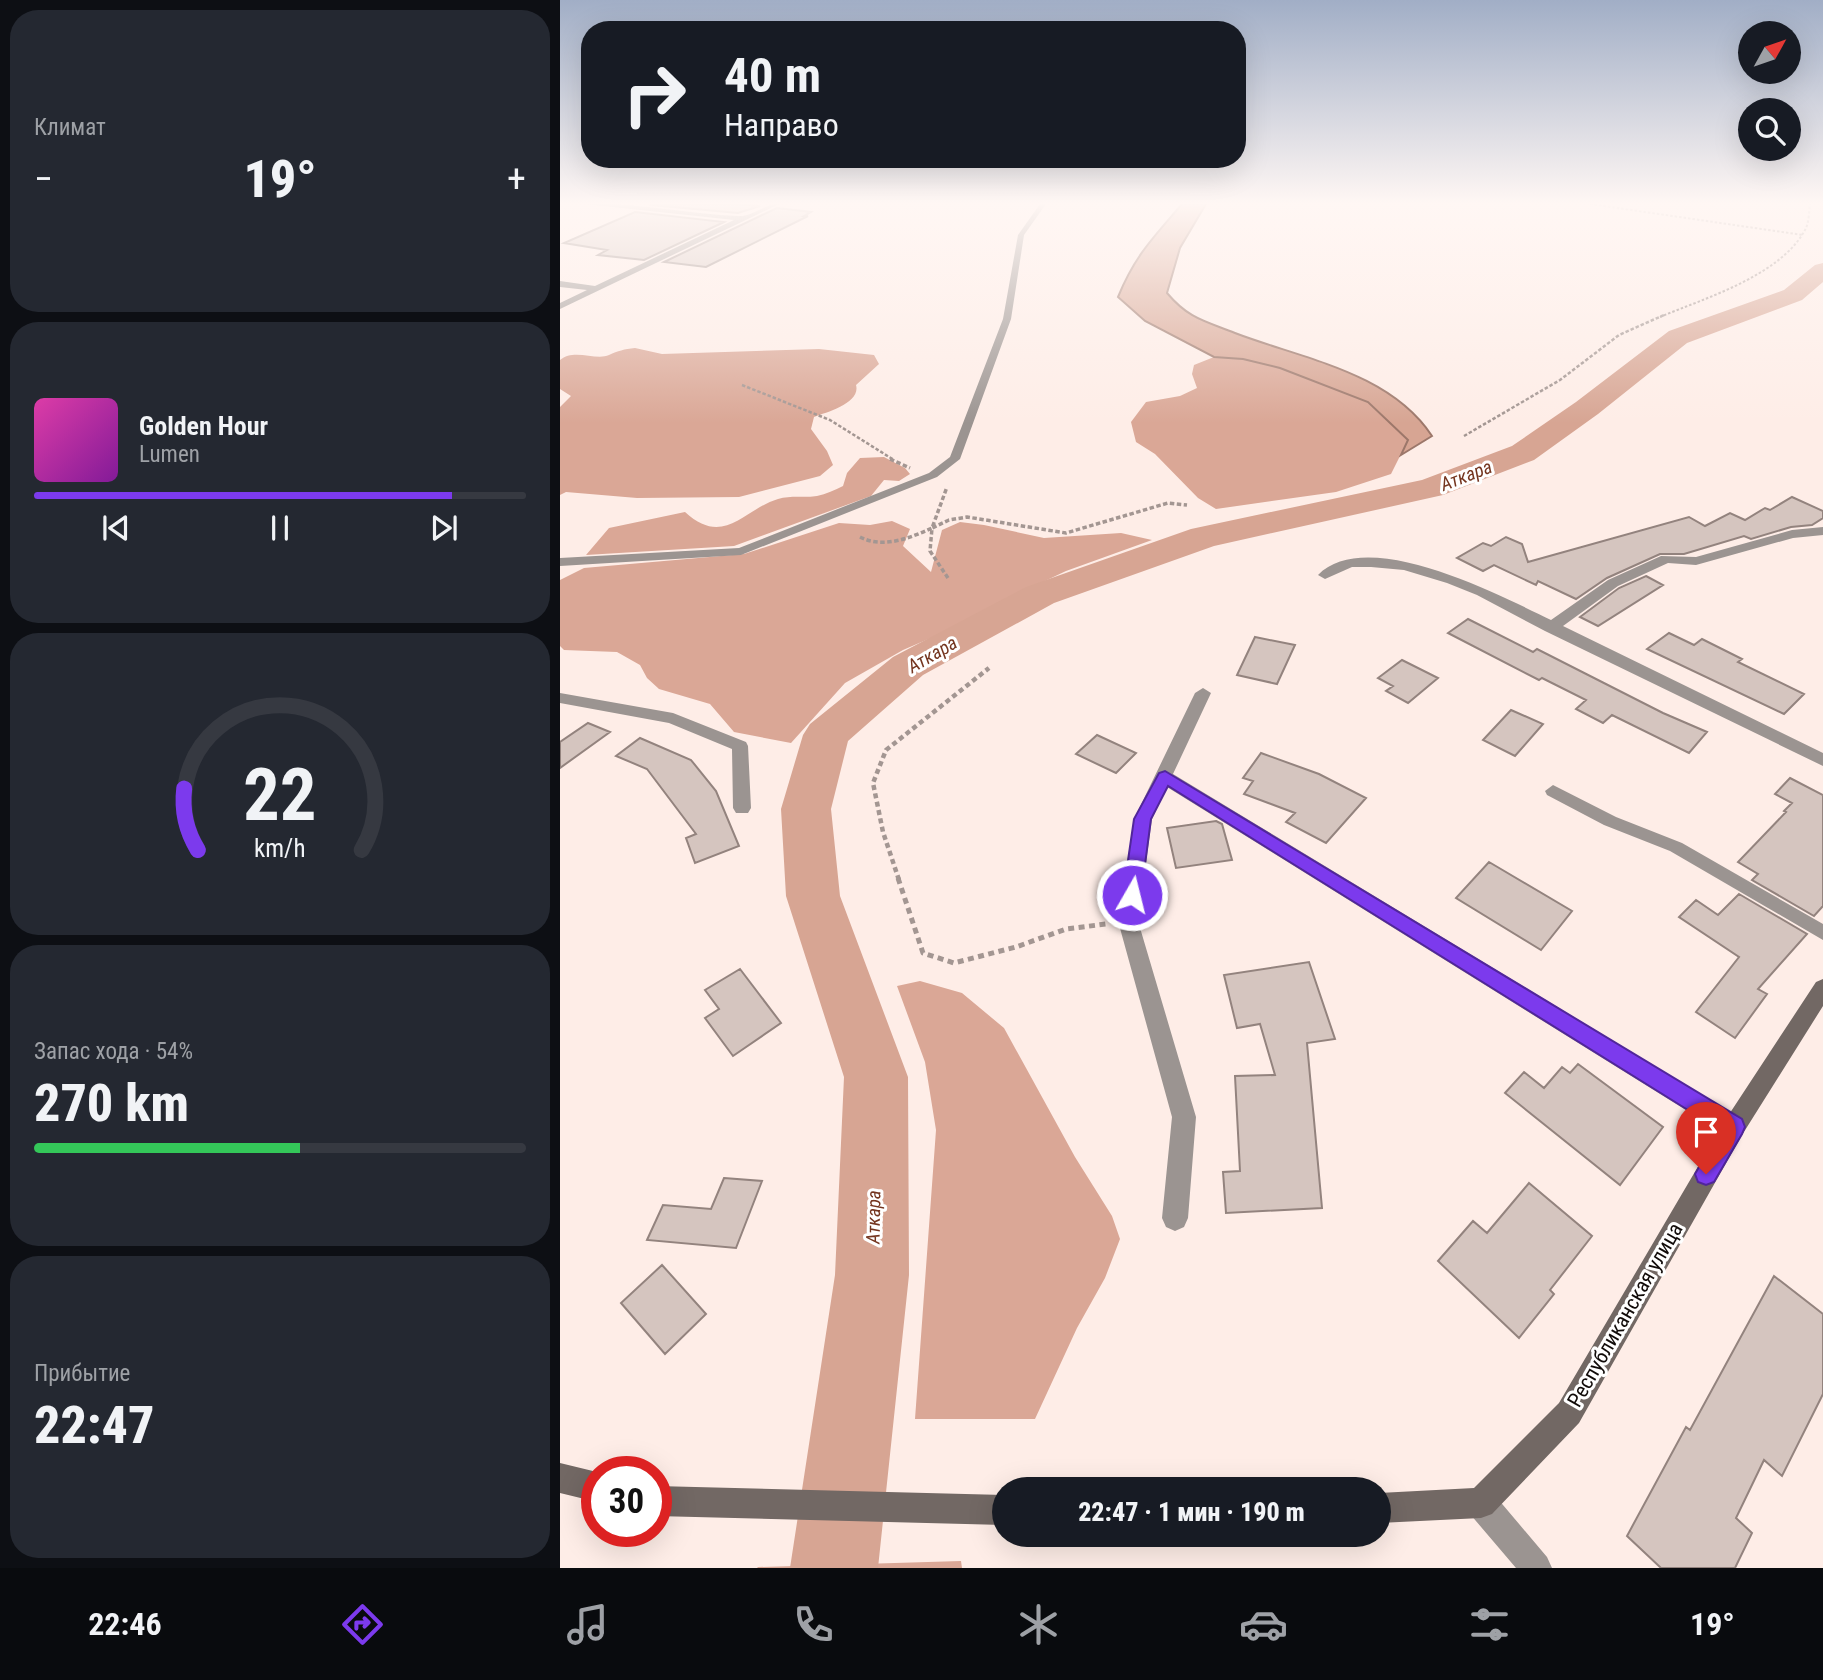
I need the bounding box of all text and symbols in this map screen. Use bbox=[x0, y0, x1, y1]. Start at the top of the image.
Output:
north arrow bbox=[1738, 21, 1801, 84]
map controls bbox=[1738, 21, 1801, 161]
text: 40 m bbox=[724, 47, 821, 104]
icon: right bbox=[609, 49, 700, 140]
button: search bbox=[1738, 98, 1801, 161]
text: Направо bbox=[724, 106, 839, 144]
text: Климат bbox=[34, 114, 106, 141]
text: 19° bbox=[243, 149, 317, 210]
text: − bbox=[34, 157, 53, 201]
text: + bbox=[507, 157, 526, 201]
text: Golden Hour bbox=[139, 411, 268, 441]
text: Lumen bbox=[139, 441, 200, 468]
water label: Аткара bbox=[1436, 455, 1495, 496]
icon: previous bbox=[97, 509, 135, 547]
icon: pause bbox=[261, 509, 299, 547]
icon: next bbox=[425, 509, 463, 547]
water label: Аткара bbox=[902, 631, 961, 678]
text: 22 bbox=[243, 752, 317, 838]
text: km/h bbox=[254, 834, 306, 863]
position arrow bbox=[1095, 858, 1169, 932]
text: Запас хода · 54% bbox=[34, 1038, 193, 1065]
text: 270 km bbox=[34, 1073, 189, 1134]
pin bbox=[1676, 1102, 1736, 1174]
icon: arrive bbox=[1687, 1113, 1725, 1151]
water label: Аткара bbox=[862, 1190, 885, 1245]
street label: Республиканская улица bbox=[1562, 1219, 1688, 1411]
text: Прибытие bbox=[34, 1360, 130, 1387]
text: 22:47 bbox=[34, 1395, 154, 1456]
speed limit sign: 30 bbox=[581, 1456, 672, 1547]
text: 22:47 · 1 мин · 190 m bbox=[1078, 1497, 1305, 1527]
icon: directions bbox=[338, 1600, 387, 1649]
icon: music bbox=[563, 1600, 612, 1649]
icon: phone bbox=[789, 1600, 838, 1649]
icon: climate bbox=[1014, 1600, 1063, 1649]
icon: car bbox=[1239, 1600, 1288, 1649]
icon: filters bbox=[1465, 1600, 1514, 1649]
text: 22:46 bbox=[88, 1605, 162, 1643]
text: 19° bbox=[1690, 1605, 1735, 1643]

